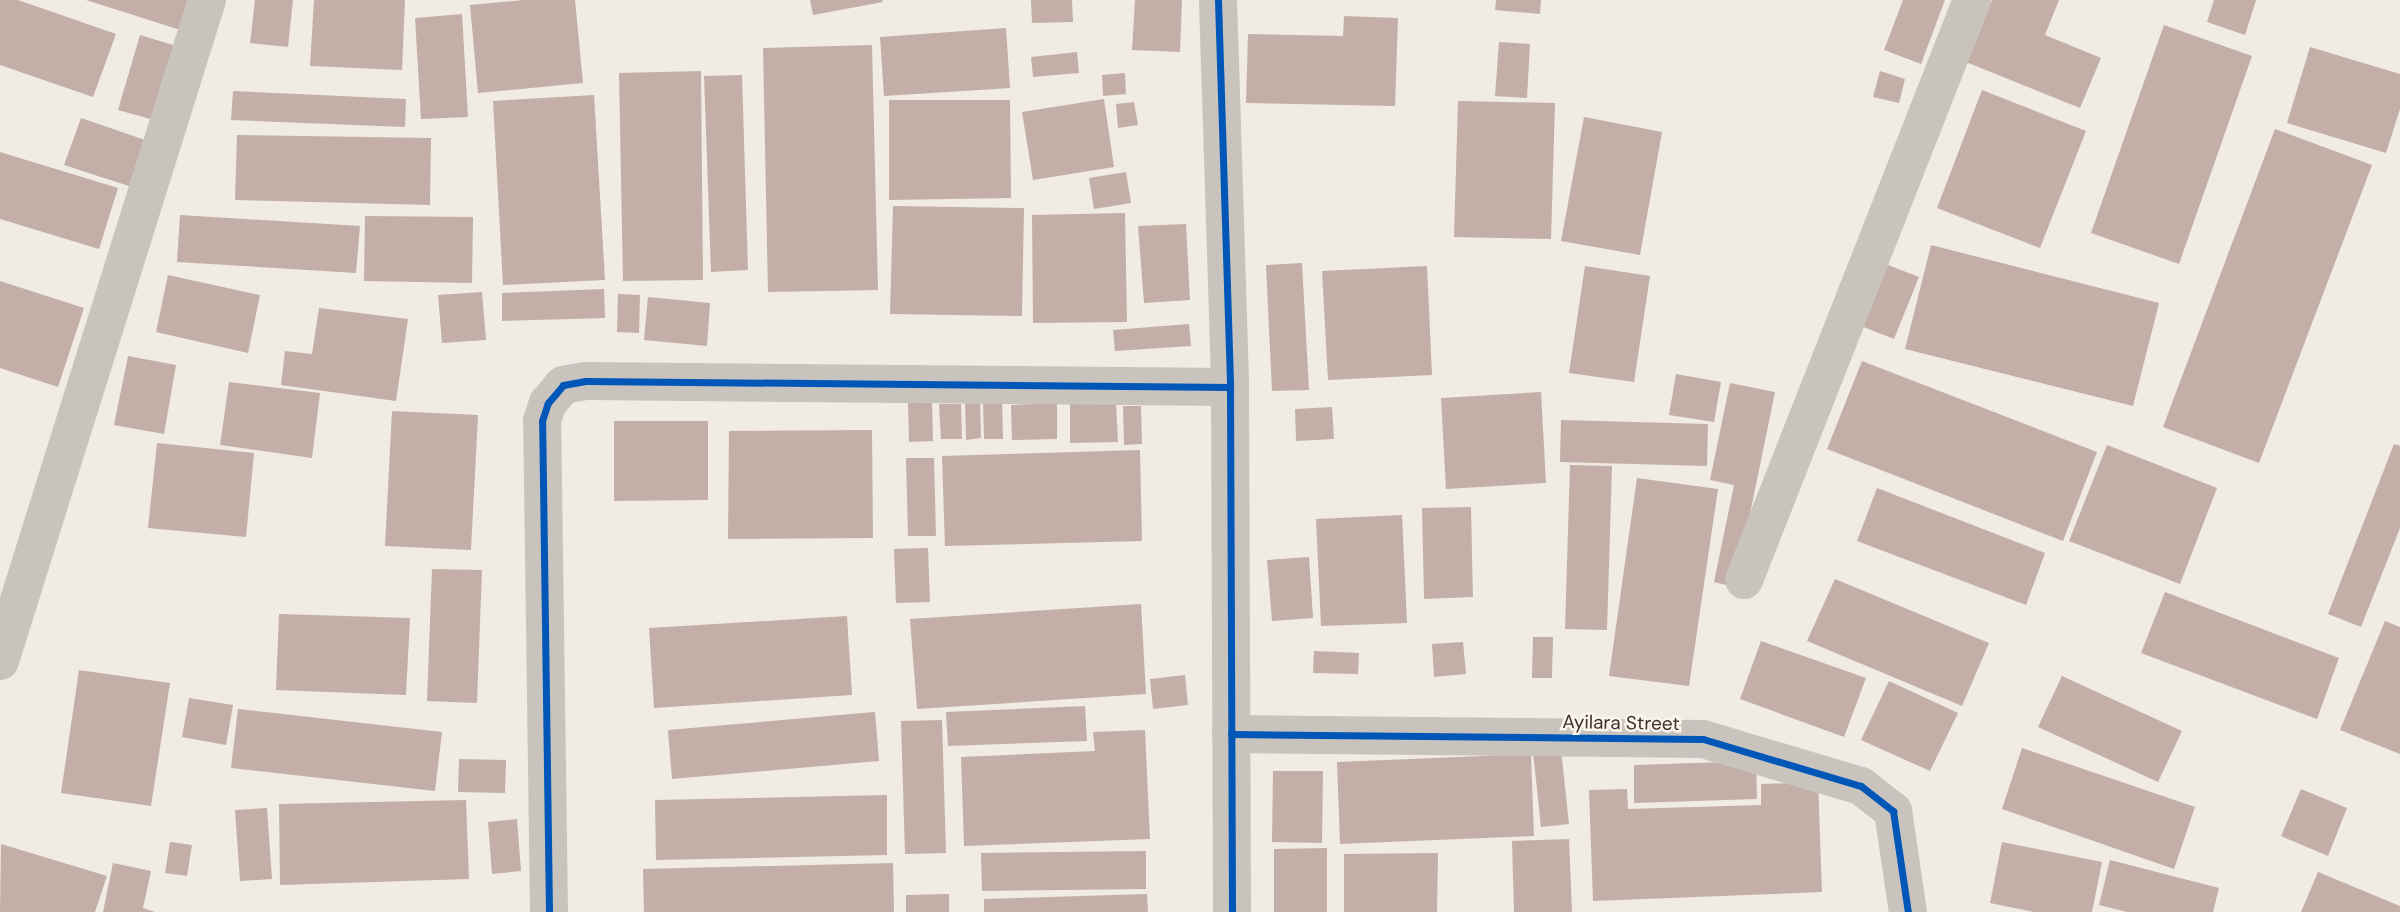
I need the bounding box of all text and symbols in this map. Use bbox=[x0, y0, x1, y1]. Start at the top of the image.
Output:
street label: Ayilara Street bbox=[1562, 711, 1680, 735]

